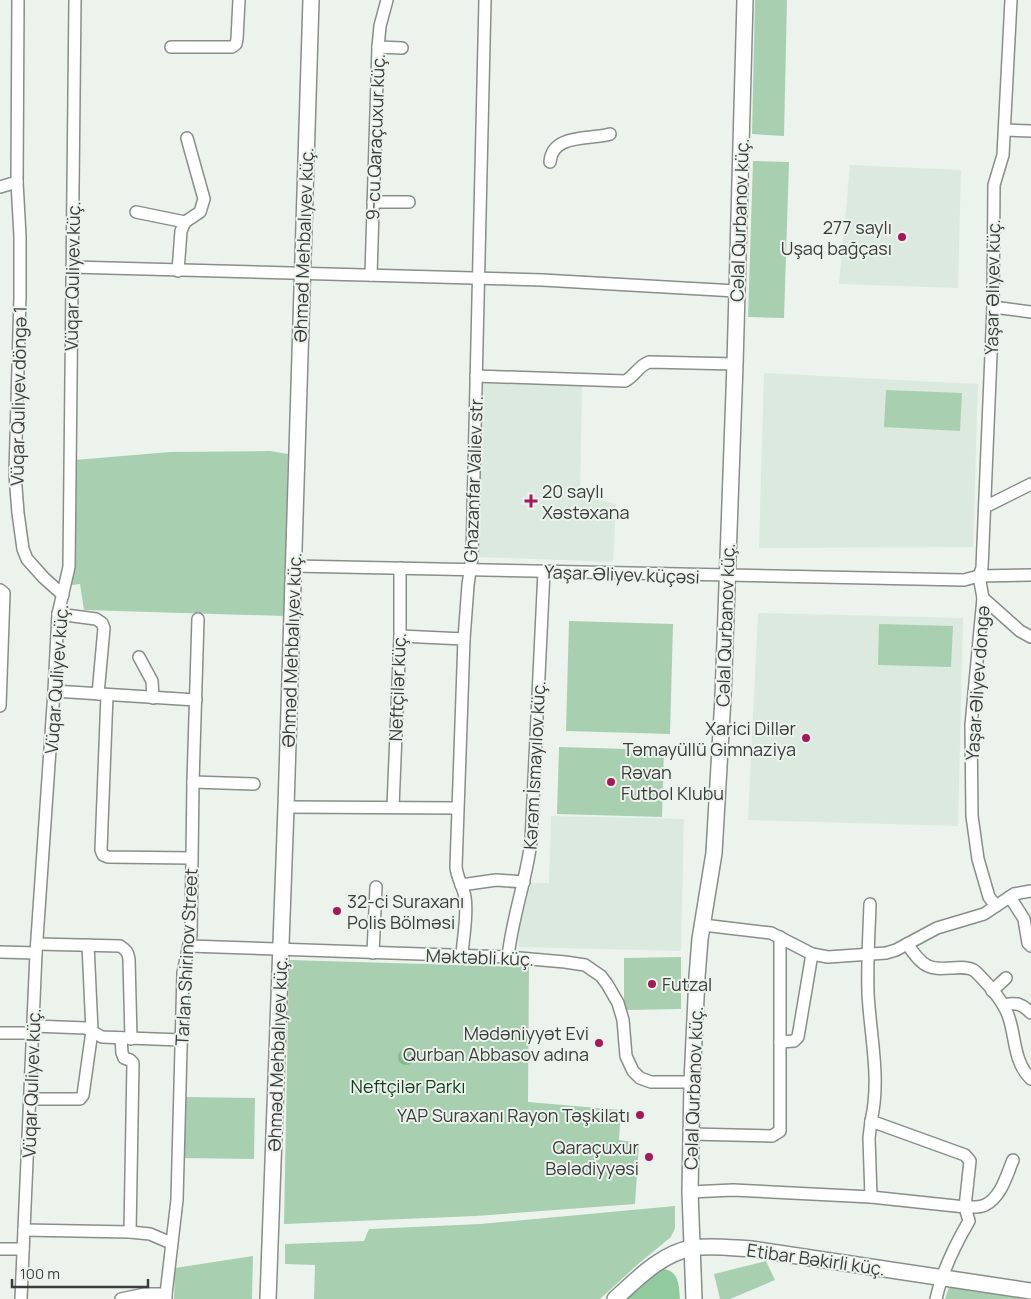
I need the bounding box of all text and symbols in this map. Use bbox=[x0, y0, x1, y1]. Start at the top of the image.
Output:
street label: 9-cu Qaraçuxur küç. bbox=[360, 53, 390, 221]
street label: Cəlal Qurbanov küç. bbox=[724, 138, 754, 302]
street label: Əhməd Mehbalıyev küç. bbox=[288, 147, 318, 343]
street label: Vüqar Quliyev küç. bbox=[59, 201, 85, 351]
place label: 277 saylı Uşaq bağçası bbox=[781, 215, 892, 260]
street label: Yaşar Əliyev küç. bbox=[979, 219, 1005, 355]
marker: 277 saylı Uşaq bağçası bbox=[896, 231, 908, 243]
street label: Vüqar Quliyev döngə 1 bbox=[4, 306, 32, 486]
street label: Ghazanfar Valiev str. bbox=[458, 395, 488, 563]
place label: 20 saylı Xəstəxana bbox=[542, 479, 629, 524]
marker: 20 saylı Xəstəxana bbox=[524, 494, 538, 508]
street label: Cəlal Qurbanov küç. bbox=[710, 543, 740, 707]
street label: Əhməd Mehbalıyev küç. bbox=[276, 552, 306, 748]
street label: Yaşar Əliyev küçəsi bbox=[544, 559, 700, 589]
street label: Vüqar Quliyev küç. bbox=[39, 603, 73, 755]
street label: Yaşar Əliyev dongə bbox=[960, 605, 994, 761]
street label: Neftçilər küç. bbox=[383, 632, 411, 742]
street label: Kərəm İsmayılov küç. bbox=[518, 680, 550, 850]
place label: Xarici Dillər Təmayüllü Gimnaziya bbox=[623, 716, 797, 761]
marker: Xarici Dillər Təmayüllü Gimnaziya bbox=[800, 732, 812, 744]
place label: Rəvan Futbol Klubu bbox=[621, 760, 724, 805]
marker: Rəvan Futbol Klubu bbox=[605, 776, 617, 788]
street label: Tarlan Shirinov Street bbox=[169, 868, 203, 1046]
place label: 32-ci Suraxanı Polis Bölməsi bbox=[347, 889, 464, 934]
marker: 32-ci Suraxanı Polis Bölməsi bbox=[331, 905, 343, 917]
street label: Məktəbli küç. bbox=[425, 943, 535, 971]
street label: Əhməd Mehbalıyev küç. bbox=[262, 956, 292, 1152]
place label: Futzal bbox=[662, 972, 712, 996]
marker: Futzal bbox=[646, 978, 658, 990]
street label: Cəlal Qurbanov küç. bbox=[678, 1006, 708, 1170]
street label: Vüqar Quliyev küç. bbox=[16, 1008, 46, 1158]
place label: Mədəniyyət Evi Qurban Abbasov adına bbox=[403, 1021, 589, 1066]
marker: Mədəniyyət Evi Qurban Abbasov adına bbox=[593, 1037, 605, 1049]
park label: Neftçilər Parkı bbox=[351, 1074, 465, 1098]
place label: YAP Suraxanı Rayon Təşkilatı bbox=[397, 1103, 630, 1127]
marker: YAP Suraxanı Rayon Təşkilatı bbox=[634, 1109, 646, 1121]
place label: Qaraçuxur Bələdiyyəsi bbox=[545, 1135, 639, 1180]
marker: Qaraçuxur Bələdiyyəsi bbox=[643, 1151, 655, 1163]
street label: Etibar Bəkirli küç. bbox=[745, 1237, 887, 1281]
scale bar bbox=[12, 1256, 149, 1288]
text: 100 m bbox=[20, 1263, 60, 1284]

